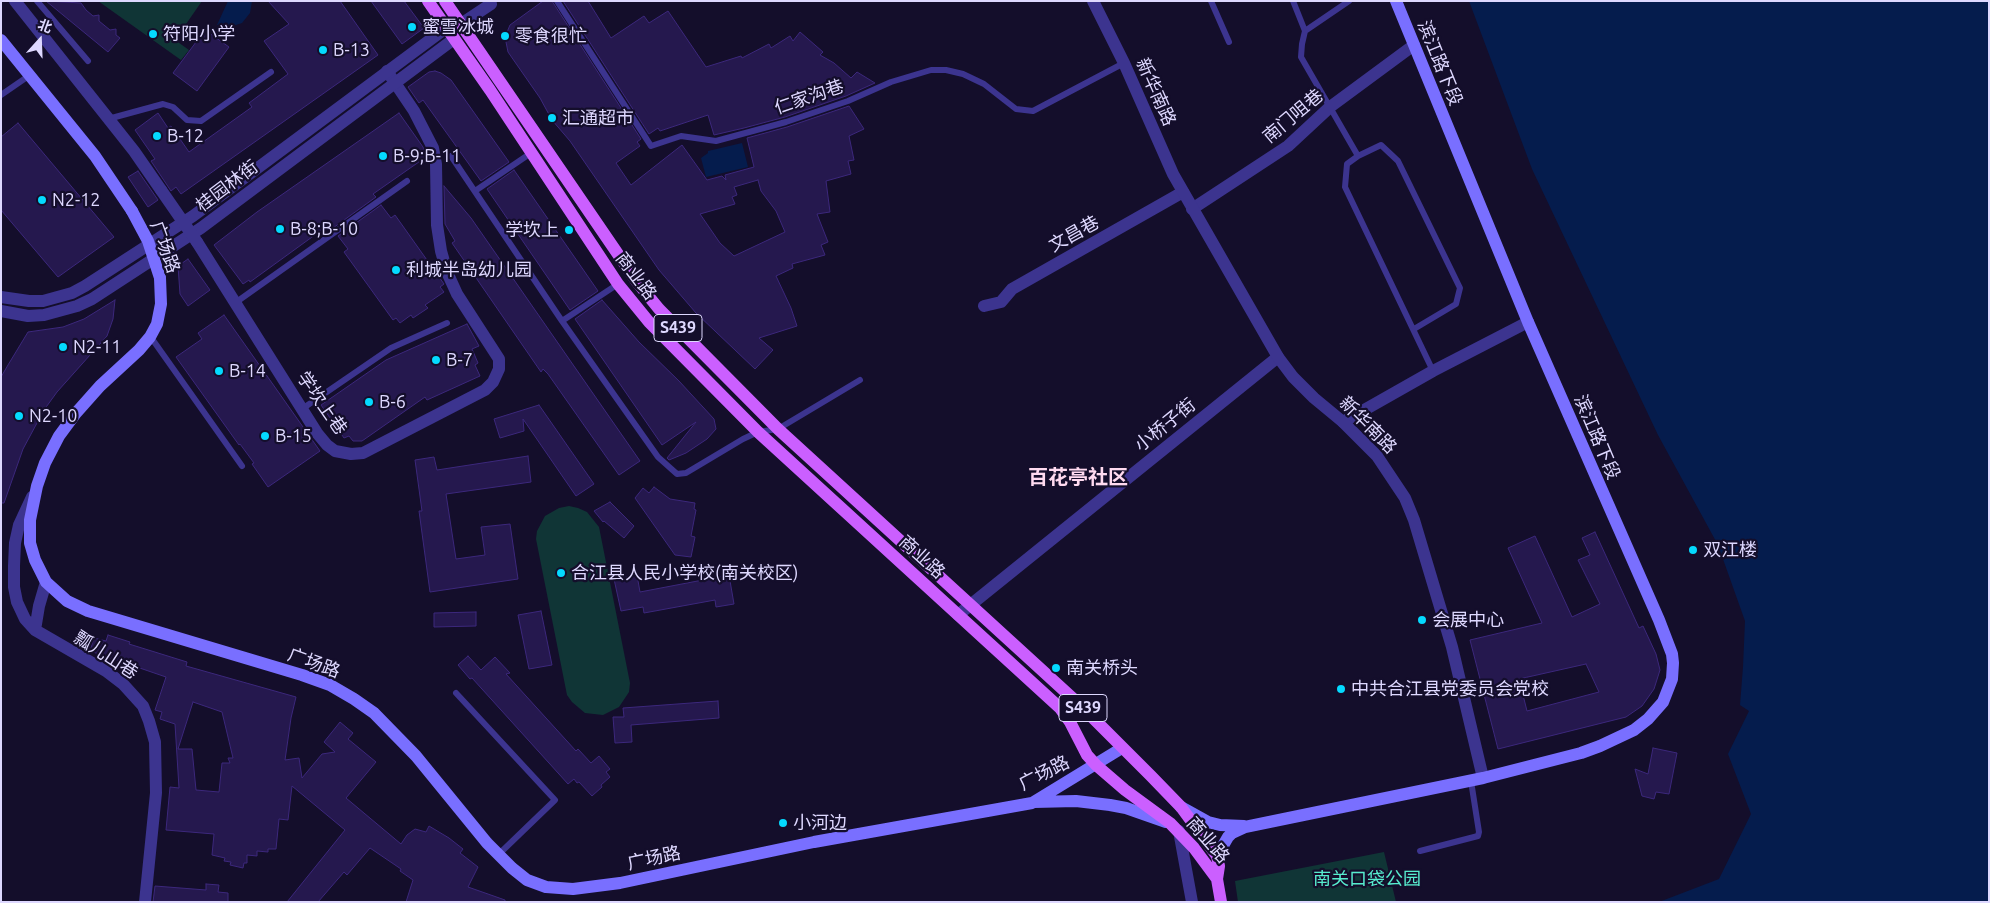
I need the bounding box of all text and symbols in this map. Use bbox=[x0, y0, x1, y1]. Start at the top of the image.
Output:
north arrow bbox=[15, 15, 65, 65]
text: 北 bbox=[36, 16, 54, 36]
place label: 蜜雪冰城 bbox=[422, 16, 494, 38]
street label: 滨江路下段 bbox=[1413, 17, 1467, 109]
marker: 蜜雪冰城 bbox=[406, 21, 418, 33]
place label: 符阳小学 bbox=[163, 23, 235, 45]
place label: 零食很忙 bbox=[515, 25, 587, 47]
marker: 符阳小学 bbox=[147, 28, 159, 40]
marker: 零食很忙 bbox=[499, 30, 511, 42]
place label: B-13 bbox=[333, 39, 370, 61]
marker: B-13 bbox=[317, 44, 329, 56]
street label: 新华南路 bbox=[1131, 55, 1181, 129]
street label: 仁家沟巷 bbox=[771, 75, 847, 119]
street label: 南门咀巷 bbox=[1258, 85, 1328, 147]
place label: 汇通超市 bbox=[562, 107, 634, 129]
marker: 汇通超市 bbox=[546, 112, 558, 124]
place label: B-12 bbox=[167, 125, 204, 147]
marker: B-12 bbox=[151, 130, 163, 142]
place label: B-9;B-11 bbox=[393, 145, 461, 167]
marker: B-9;B-11 bbox=[377, 150, 389, 162]
street label: 桂园林街 bbox=[192, 156, 262, 216]
place label: N2-12 bbox=[52, 189, 101, 211]
marker: N2-12 bbox=[36, 194, 48, 206]
street label: 文昌巷 bbox=[1045, 211, 1103, 257]
street label: 广场路 bbox=[146, 218, 184, 276]
place label: B-8;B-10 bbox=[290, 218, 358, 240]
place label: 学坎上 bbox=[505, 219, 559, 241]
marker: B-8;B-10 bbox=[274, 223, 286, 235]
marker: 学坎上 bbox=[563, 224, 575, 236]
street label: 商业路 bbox=[611, 248, 661, 304]
place label: 利城半岛幼儿园 bbox=[406, 259, 532, 281]
marker: 利城半岛幼儿园 bbox=[390, 264, 402, 276]
road number: S439 bbox=[654, 314, 702, 342]
place label: N2-11 bbox=[73, 336, 122, 358]
marker: N2-11 bbox=[57, 341, 69, 353]
place label: B-7 bbox=[446, 349, 473, 371]
marker: B-7 bbox=[430, 354, 442, 366]
place label: B-14 bbox=[229, 360, 266, 382]
marker: B-14 bbox=[213, 365, 225, 377]
street label: 学坎上巷 bbox=[293, 367, 351, 439]
place label: B-6 bbox=[379, 391, 406, 413]
street label: 滨江路下段 bbox=[1569, 391, 1625, 483]
street label: 新华南路 bbox=[1335, 392, 1401, 458]
street label: 小桥子街 bbox=[1130, 394, 1200, 456]
marker: B-6 bbox=[363, 396, 375, 408]
place label: N2-10 bbox=[29, 405, 78, 427]
marker: N2-10 bbox=[13, 410, 25, 422]
place label: B-15 bbox=[275, 425, 312, 447]
marker: B-15 bbox=[259, 430, 271, 442]
district label: 百花亭社区 bbox=[1028, 465, 1128, 489]
street label: 商业路 bbox=[895, 531, 949, 583]
place label: 双江楼 bbox=[1703, 539, 1757, 561]
marker: 双江楼 bbox=[1687, 544, 1699, 556]
place label: 合江县人民小学校(南关校区) bbox=[571, 562, 798, 584]
marker: 合江县人民小学校(南关校区) bbox=[555, 567, 567, 579]
place label: 会展中心 bbox=[1432, 609, 1504, 631]
marker: 会展中心 bbox=[1416, 614, 1428, 626]
street label: 瓢儿山巷 bbox=[70, 626, 142, 684]
street label: 广场路 bbox=[285, 644, 343, 682]
place label: 南关桥头 bbox=[1066, 657, 1138, 679]
marker: 南关桥头 bbox=[1050, 662, 1062, 674]
place label: 中共合江县党委员会党校 bbox=[1351, 678, 1549, 700]
marker: 中共合江县党委员会党校 bbox=[1335, 683, 1347, 695]
road number: S439 bbox=[1059, 694, 1107, 721]
street label: 广场路 bbox=[1015, 751, 1073, 795]
place label: 小河边 bbox=[793, 812, 847, 834]
street label: 商业路 bbox=[1182, 813, 1234, 867]
marker: 小河边 bbox=[777, 817, 789, 829]
street label: 广场路 bbox=[625, 842, 683, 874]
park label: 南关口袋公园 bbox=[1313, 868, 1421, 890]

